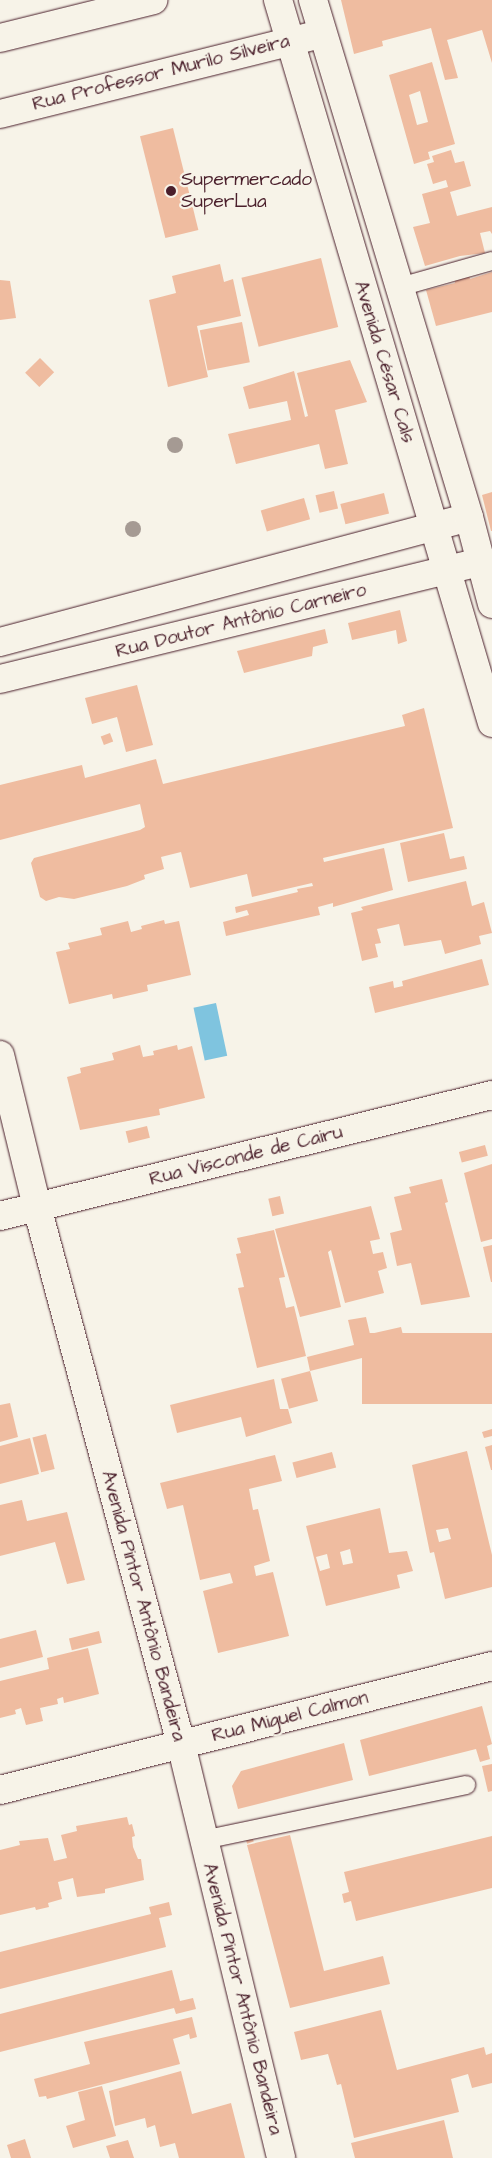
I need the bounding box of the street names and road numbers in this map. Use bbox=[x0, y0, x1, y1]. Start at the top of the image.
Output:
street label: Rua Professor Murilo Silveira bbox=[30, 30, 292, 116]
street label: Avenida César Cals bbox=[348, 278, 420, 446]
street label: Rua Doutor Antônio Carneiro bbox=[113, 579, 369, 663]
street label: Rua Visconde de Cairu bbox=[147, 1121, 345, 1191]
street label: Avenida Pintor Antônio Bandeira bbox=[96, 1468, 190, 1744]
street label: Rua Miguel Calmon bbox=[209, 1687, 371, 1747]
street label: Avenida Pintor Antônio Bandeira bbox=[197, 1861, 287, 2137]

